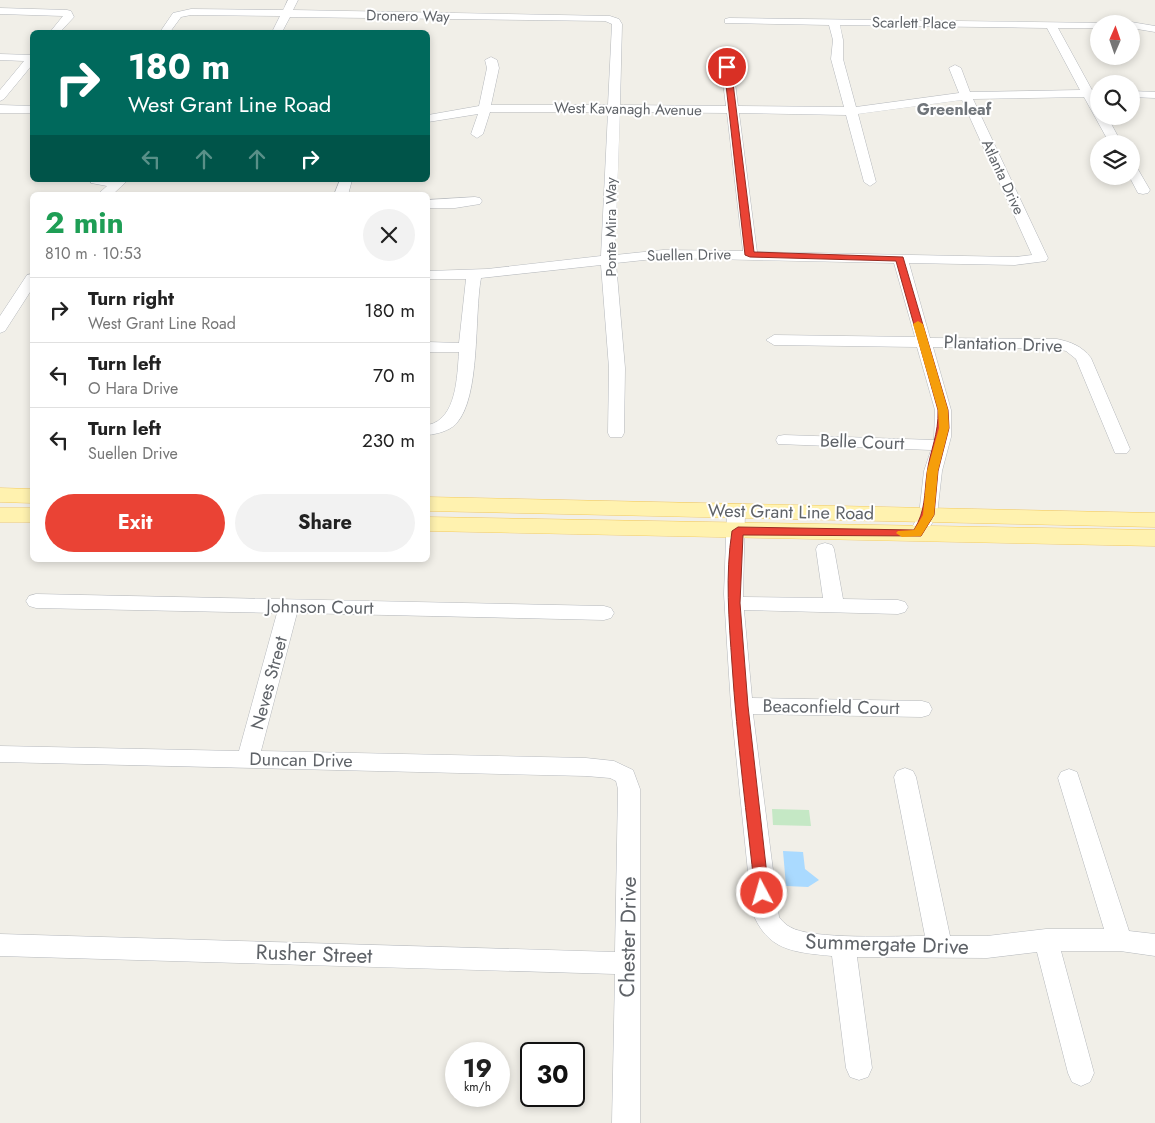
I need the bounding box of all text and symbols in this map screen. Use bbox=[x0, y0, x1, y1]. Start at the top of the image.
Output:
street label: Dronero Way bbox=[366, 4, 450, 28]
street label: Scarlett Place bbox=[872, 11, 957, 35]
north arrow bbox=[1090, 15, 1140, 65]
map controls bbox=[1090, 15, 1140, 185]
text: 180 m bbox=[128, 42, 230, 92]
pin bbox=[706, 46, 748, 88]
icon: right bbox=[45, 50, 110, 115]
icon: arrive bbox=[713, 53, 741, 81]
button: search bbox=[1090, 75, 1140, 125]
text: West Grant Line Road bbox=[128, 88, 331, 120]
street label: West Kavanagh Avenue bbox=[554, 97, 702, 121]
district label: Greenleaf bbox=[917, 98, 993, 121]
button: layers bbox=[1090, 135, 1140, 185]
street label: Atlanta Drive bbox=[976, 136, 1030, 218]
icon: left bbox=[137, 145, 165, 173]
icon: ahead bbox=[190, 145, 218, 173]
icon: ahead bbox=[243, 145, 271, 173]
icon: right bbox=[296, 145, 324, 173]
street label: Ponte Mira Way bbox=[600, 177, 622, 277]
text: 2 min bbox=[45, 201, 124, 244]
button: close bbox=[363, 209, 415, 261]
text: 810 m · 10:53 bbox=[45, 242, 142, 265]
street label: Suellen Drive bbox=[647, 243, 732, 267]
text: Turn right bbox=[88, 285, 174, 312]
icon: right bbox=[45, 296, 73, 324]
text: 180 m bbox=[364, 297, 415, 324]
text: West Grant Line Road bbox=[88, 312, 236, 335]
street label: Plantation Drive bbox=[943, 329, 1063, 359]
text: Turn left bbox=[88, 350, 161, 377]
icon: left bbox=[45, 361, 73, 389]
text: 70 m bbox=[373, 362, 415, 389]
text: O Hara Drive bbox=[88, 377, 178, 400]
text: Turn left bbox=[88, 415, 161, 442]
icon: left bbox=[45, 426, 73, 454]
text: 230 m bbox=[362, 427, 415, 454]
street label: Belle Court bbox=[819, 428, 905, 456]
text: Suellen Drive bbox=[88, 442, 178, 465]
button: Exit bbox=[45, 494, 225, 552]
button: Share bbox=[235, 494, 415, 552]
street label: West Grant Line Road bbox=[708, 498, 874, 526]
street label: Johnson Court bbox=[264, 593, 374, 621]
street label: Neves Street bbox=[244, 633, 294, 732]
street label: Beaconfield Court bbox=[762, 693, 900, 721]
street label: Duncan Drive bbox=[249, 746, 353, 774]
position arrow bbox=[735, 866, 787, 918]
street label: Chester Drive bbox=[612, 876, 644, 998]
street label: Summergate Drive bbox=[805, 926, 970, 962]
street label: Rusher Street bbox=[255, 937, 373, 971]
speed limit sign: 30 bbox=[520, 1042, 585, 1107]
text: 19 bbox=[463, 1050, 492, 1086]
text: km/h bbox=[464, 1078, 491, 1096]

